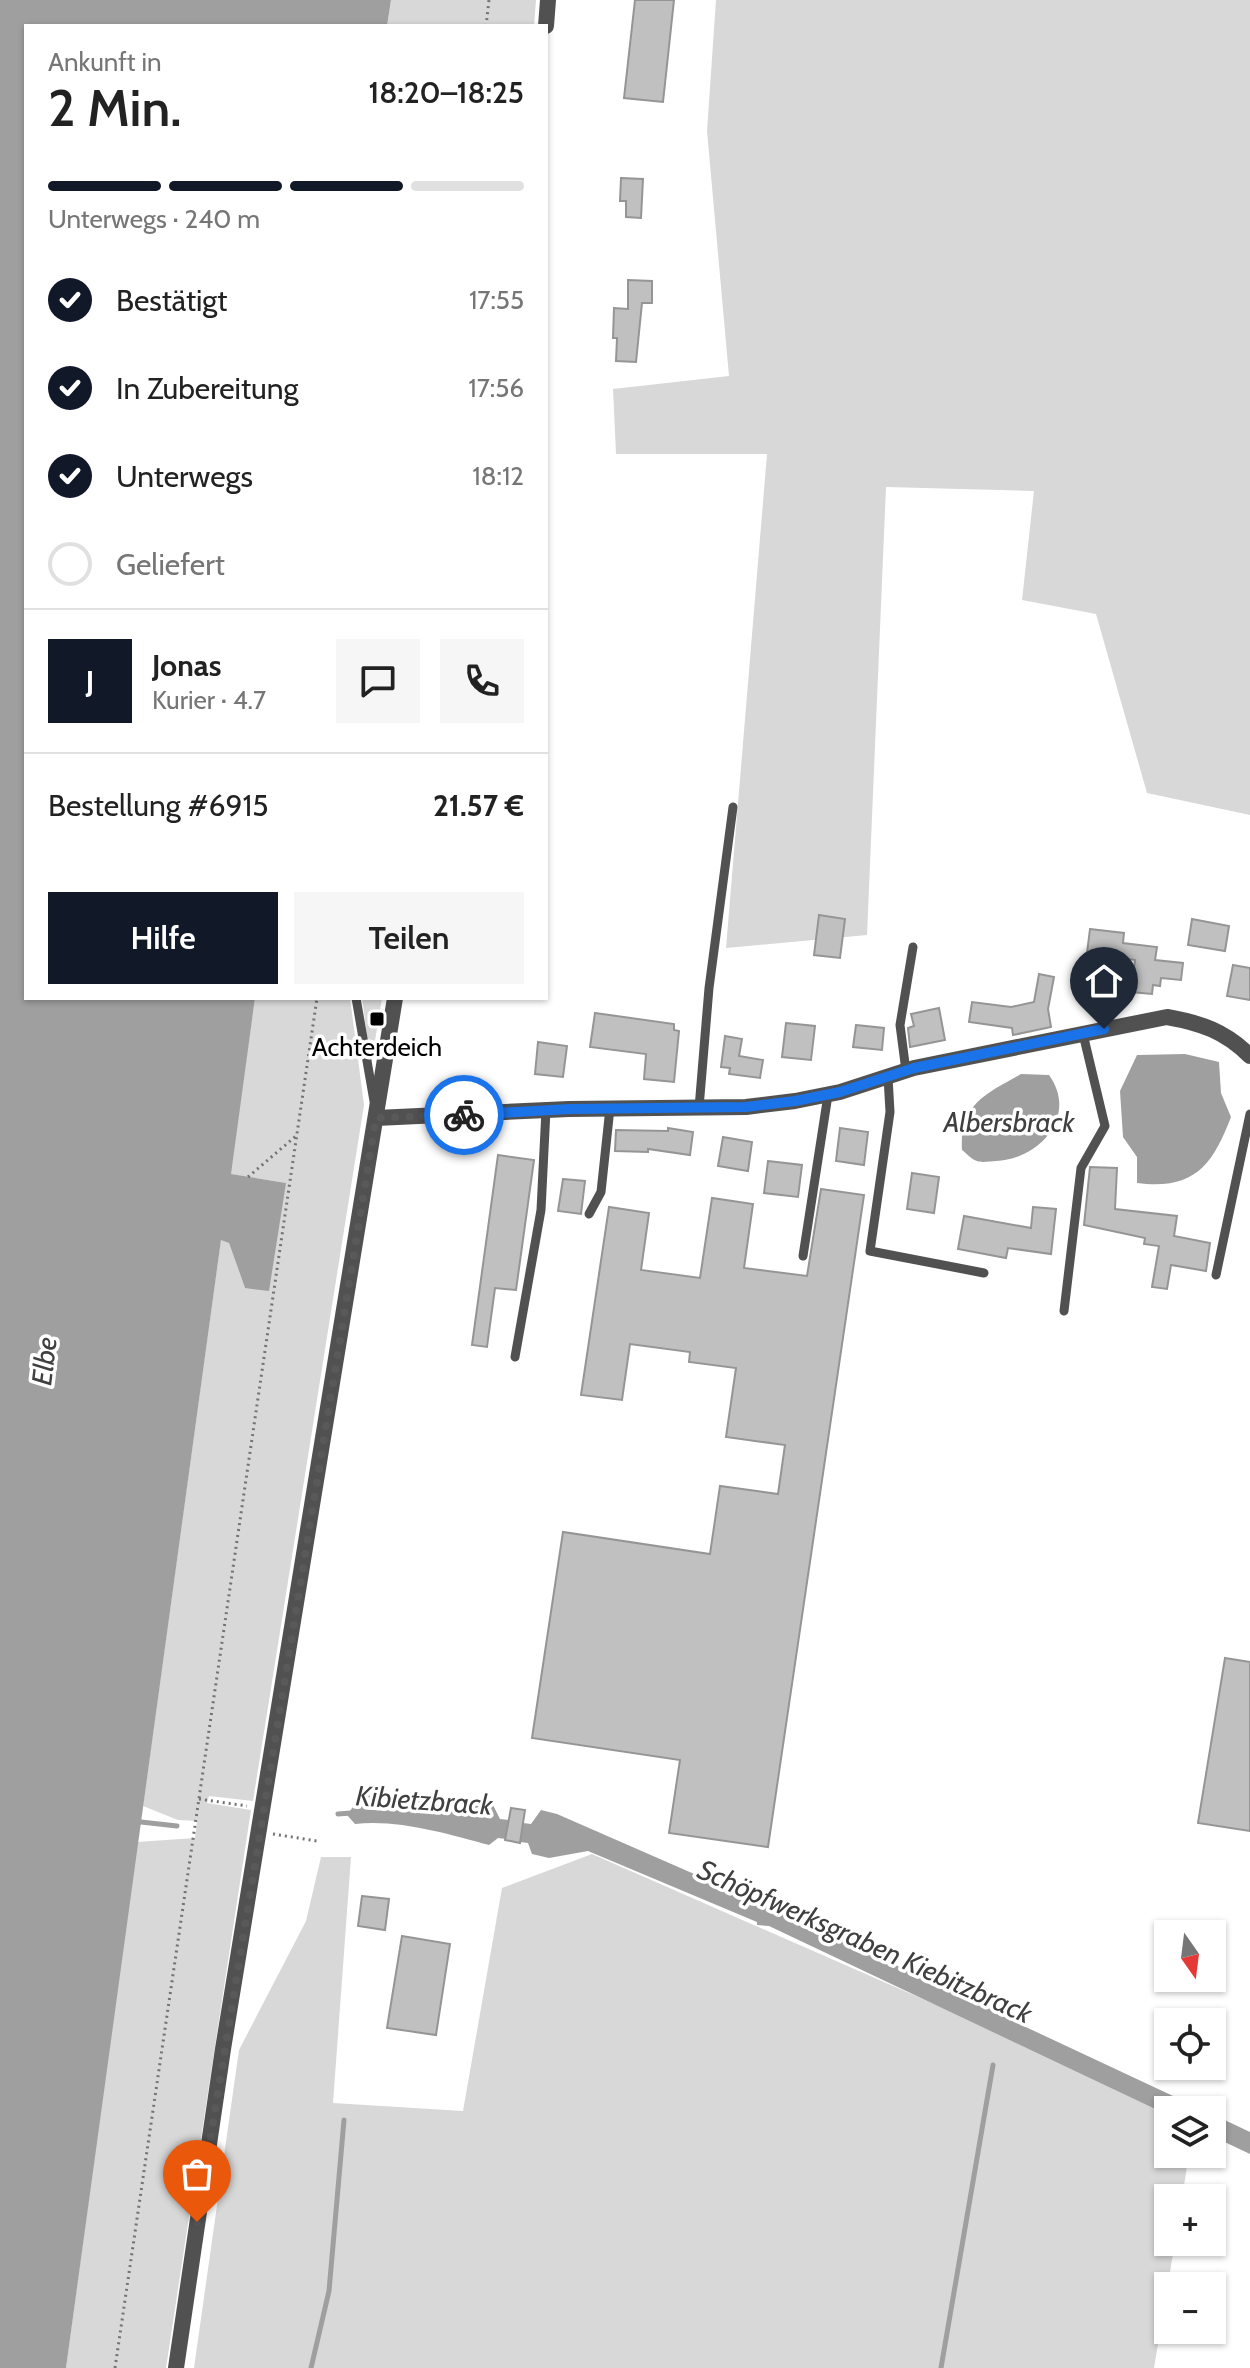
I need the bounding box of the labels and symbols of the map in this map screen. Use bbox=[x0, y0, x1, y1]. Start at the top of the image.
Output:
pin bbox=[1070, 947, 1138, 1029]
marker: Achterdeich bbox=[368, 1010, 386, 1028]
place label: Achterdeich bbox=[312, 1031, 442, 1063]
courier bbox=[424, 1075, 504, 1155]
water label: Albersbrack bbox=[942, 1105, 1075, 1139]
water label: Elbe bbox=[24, 1335, 64, 1387]
water label: Kibietzbrack bbox=[354, 1778, 495, 1822]
water label: Schöpfwerksgraben Kiebitzbrack bbox=[693, 1852, 1038, 2031]
north arrow bbox=[1154, 1920, 1226, 1992]
pin bbox=[163, 2140, 231, 2222]

